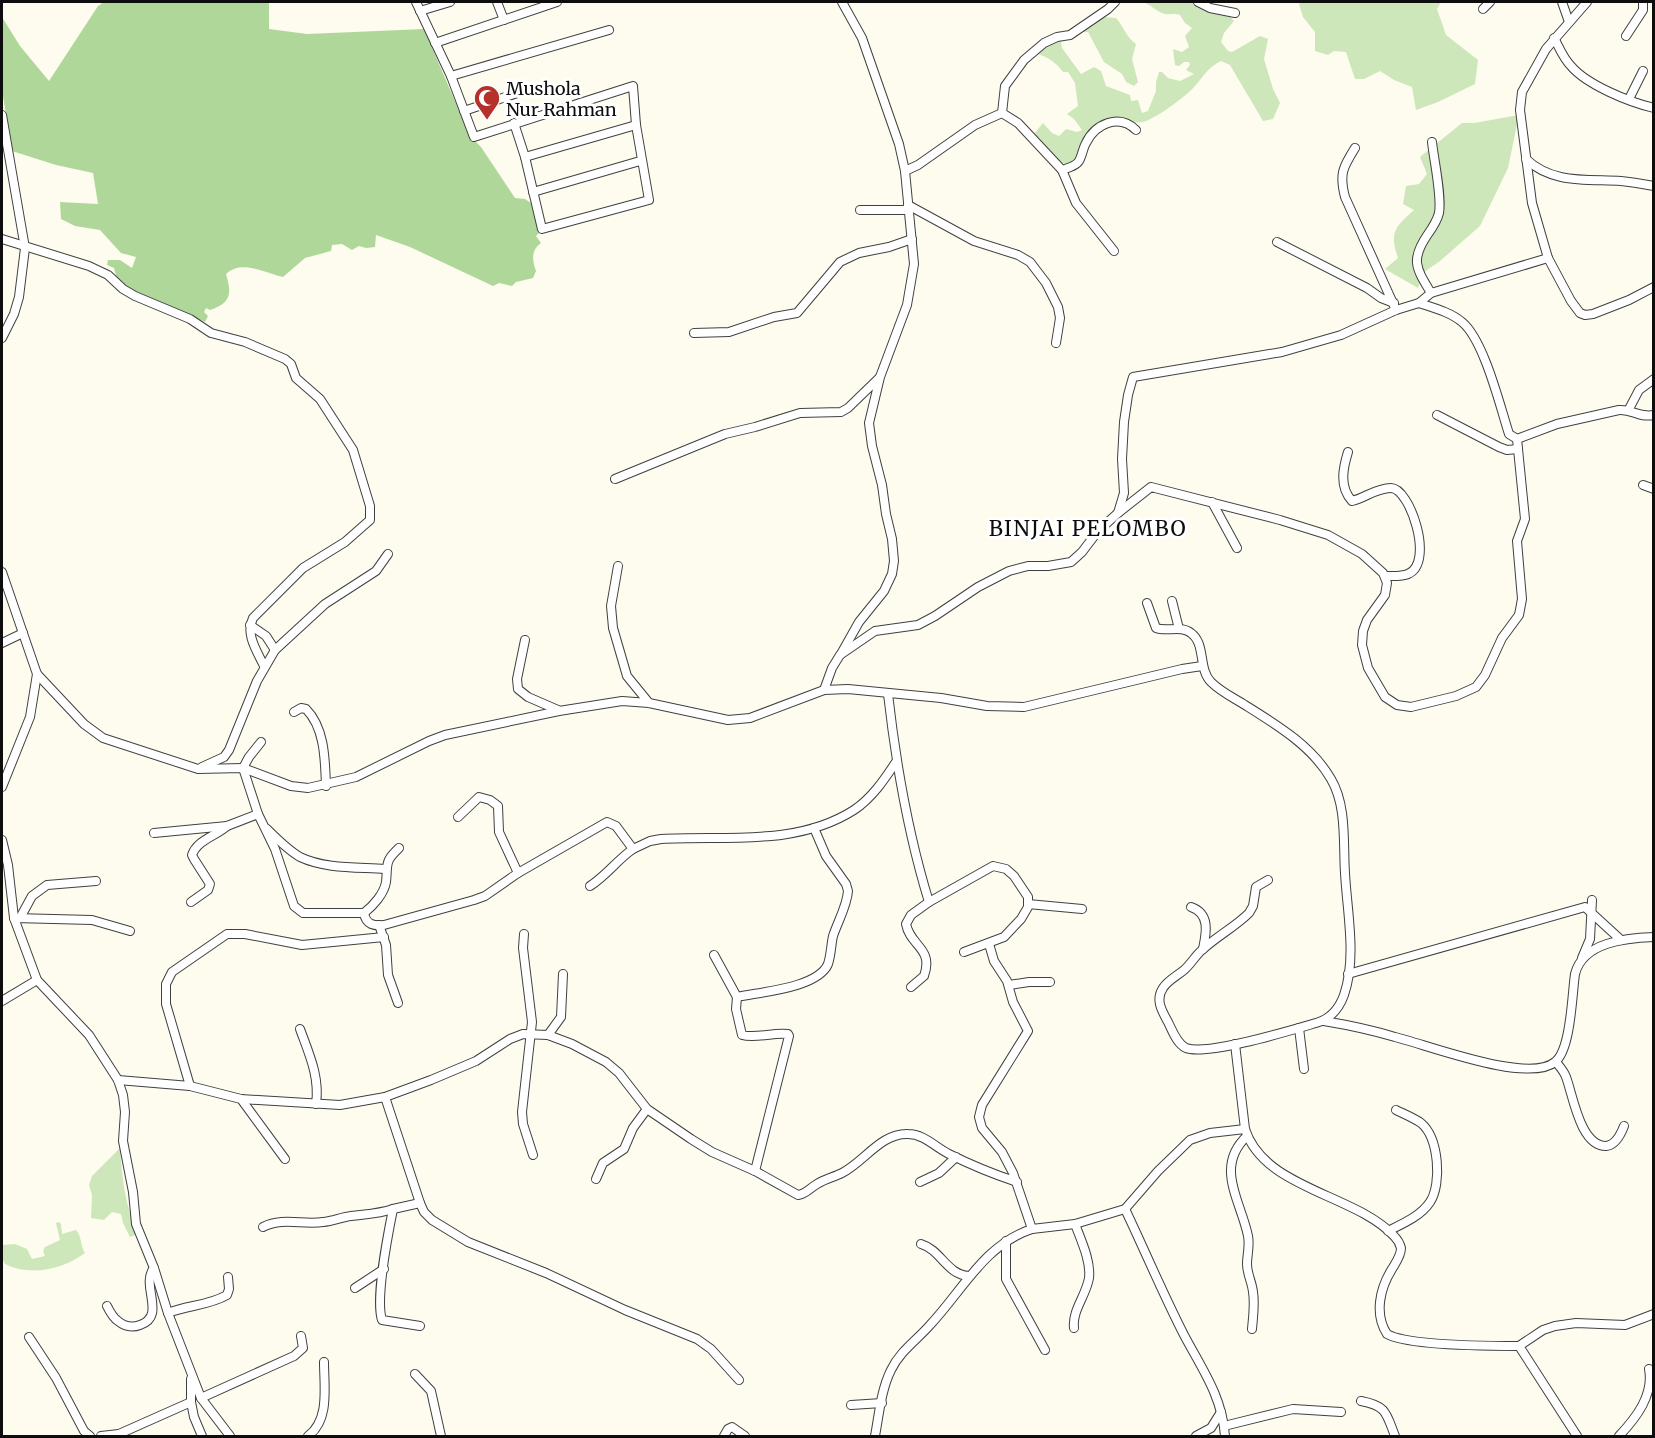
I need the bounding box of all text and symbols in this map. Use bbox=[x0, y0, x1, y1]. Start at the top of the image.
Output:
place label: Mushola Nur Rahman bbox=[506, 77, 617, 121]
mosque icon: Mushola Nur Rahman bbox=[472, 83, 502, 121]
district label: BINJAI PELOMBO bbox=[989, 515, 1187, 542]

